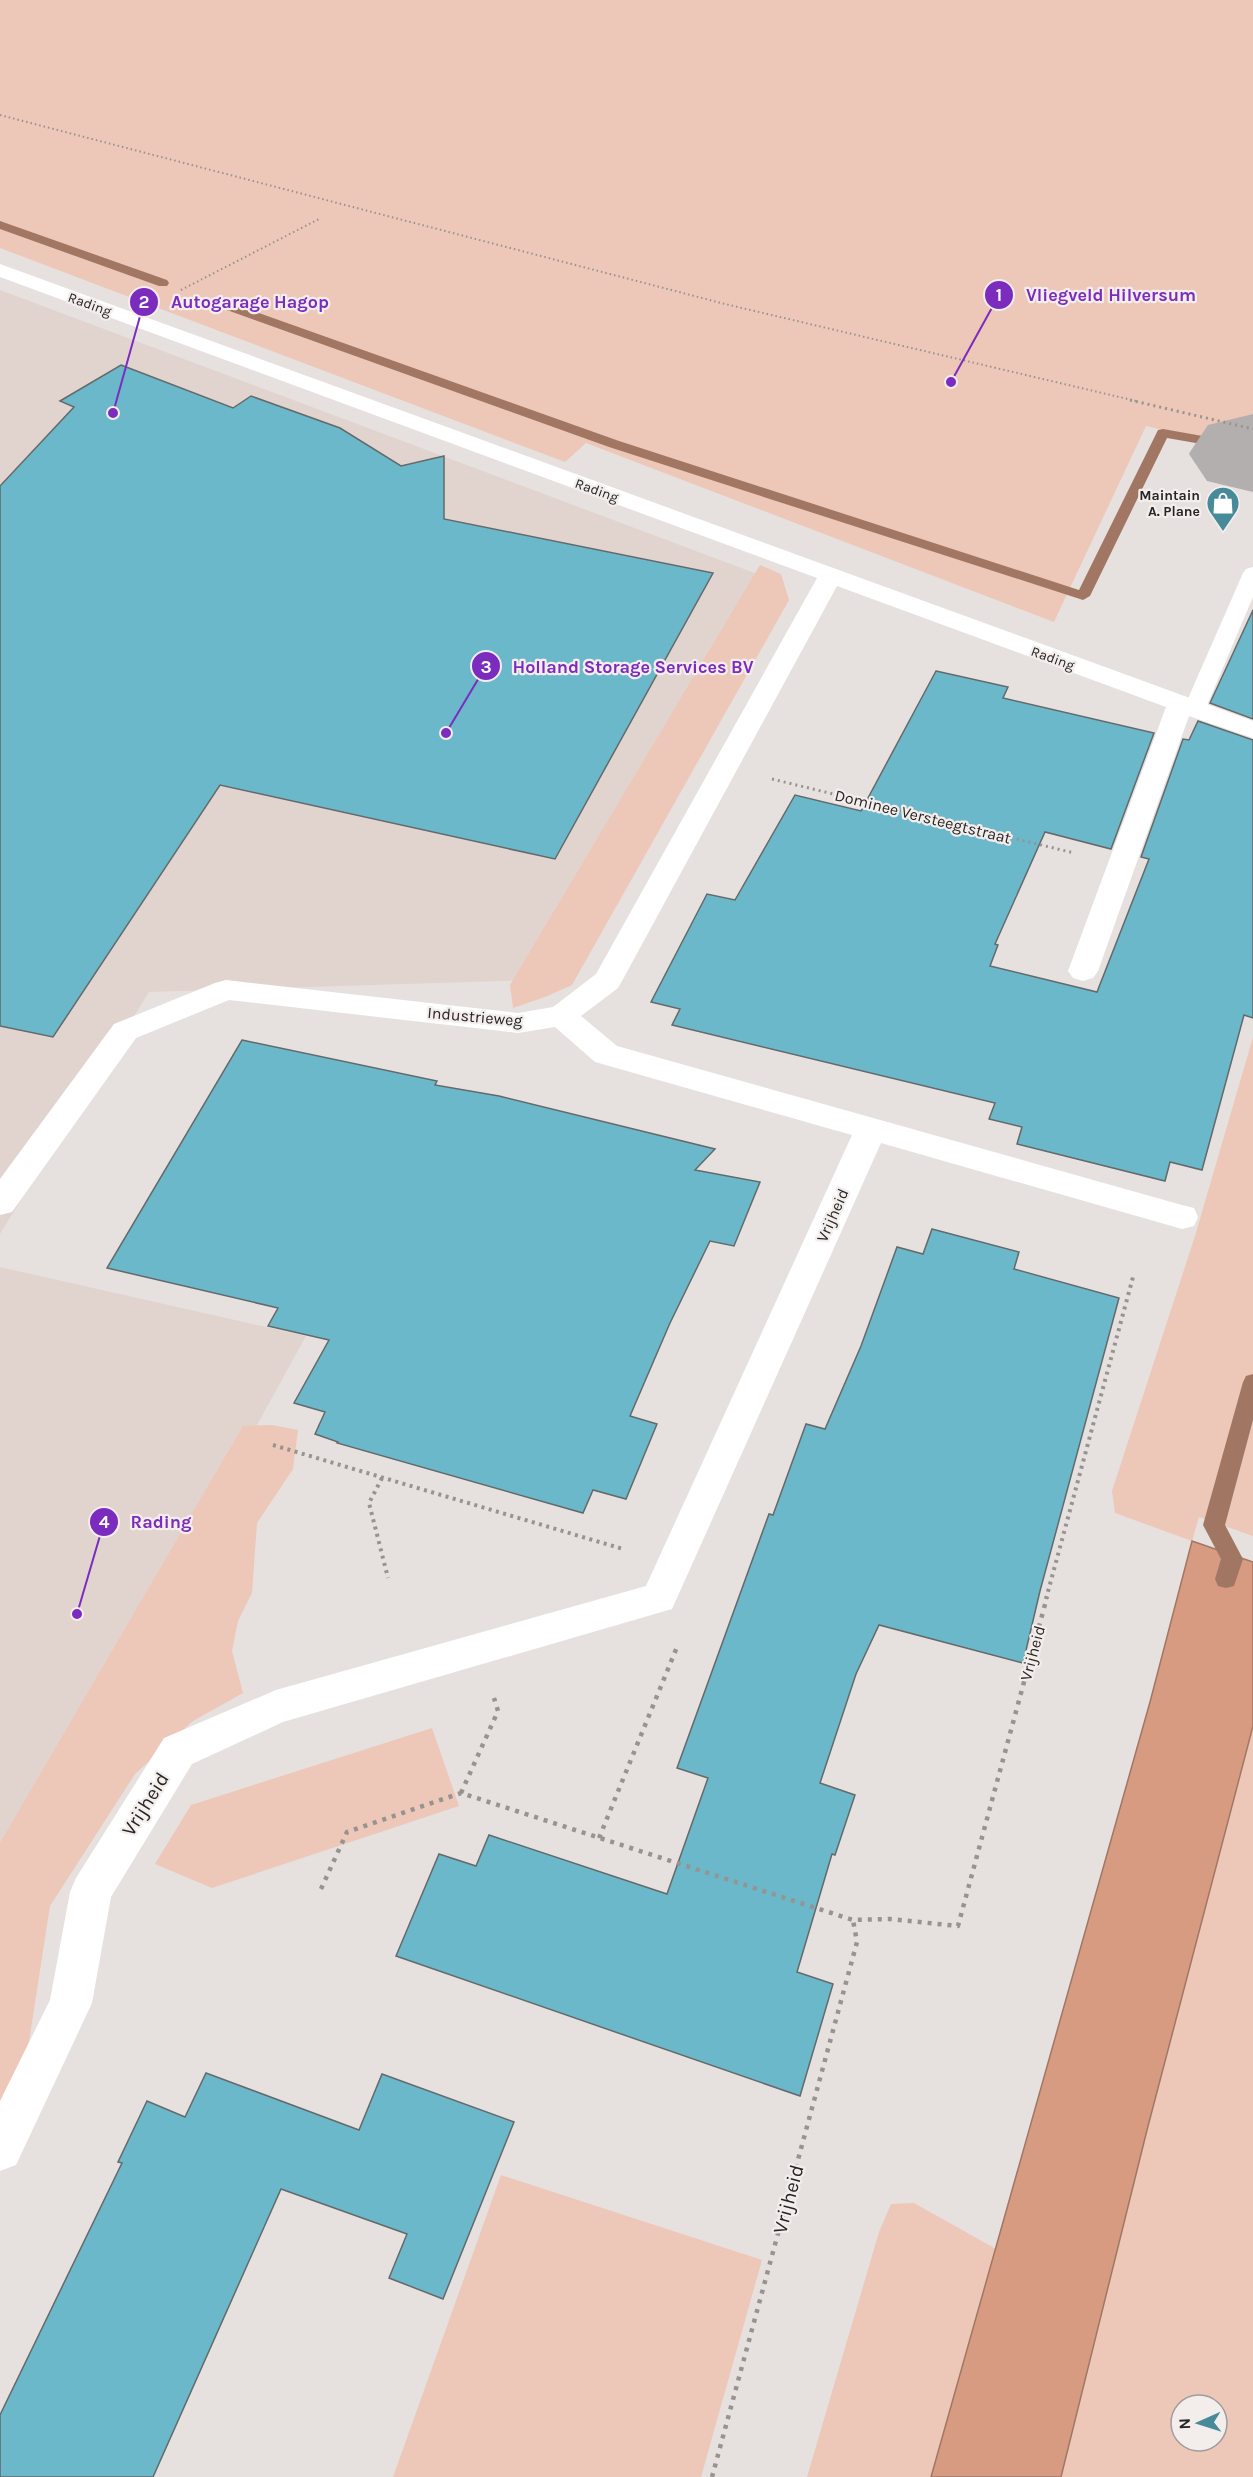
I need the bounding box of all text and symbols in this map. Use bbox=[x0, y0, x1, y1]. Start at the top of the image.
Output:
callout: Vliegveld Hilversum bbox=[984, 277, 1208, 313]
callout: Autogarage Hagop bbox=[129, 284, 341, 320]
text: 1 bbox=[996, 284, 1002, 306]
text: Vliegveld Hilversum bbox=[1026, 284, 1196, 306]
street label: Rading bbox=[66, 289, 114, 320]
text: 2 bbox=[139, 291, 149, 313]
text: Autogarage Hagop bbox=[171, 291, 329, 313]
street label: Rading bbox=[573, 475, 621, 506]
shop icon: Maintain A. Plane bbox=[1205, 485, 1241, 532]
place label: Maintain A. Plane bbox=[1139, 487, 1200, 520]
street label: Rading bbox=[1029, 643, 1077, 674]
callout: Holland Storage Services BV bbox=[471, 648, 766, 684]
text: 3 bbox=[480, 656, 492, 678]
text: Holland Storage Services BV bbox=[512, 656, 754, 678]
street label: Dominee Versteegtstraat bbox=[833, 785, 1013, 848]
street label: Industrieweg bbox=[427, 1003, 523, 1030]
street label: Vrijheid bbox=[812, 1186, 853, 1245]
callout: Rading bbox=[89, 1504, 204, 1540]
text: 4 bbox=[99, 1511, 110, 1533]
text: Rading bbox=[131, 1511, 192, 1533]
street label: Vrijheid bbox=[1016, 1623, 1049, 1683]
street label: Vrijheid bbox=[117, 1768, 174, 1840]
street label: Vrijheid bbox=[768, 2162, 809, 2236]
north arrow bbox=[1169, 2393, 1229, 2453]
text: N bbox=[1175, 2418, 1194, 2430]

